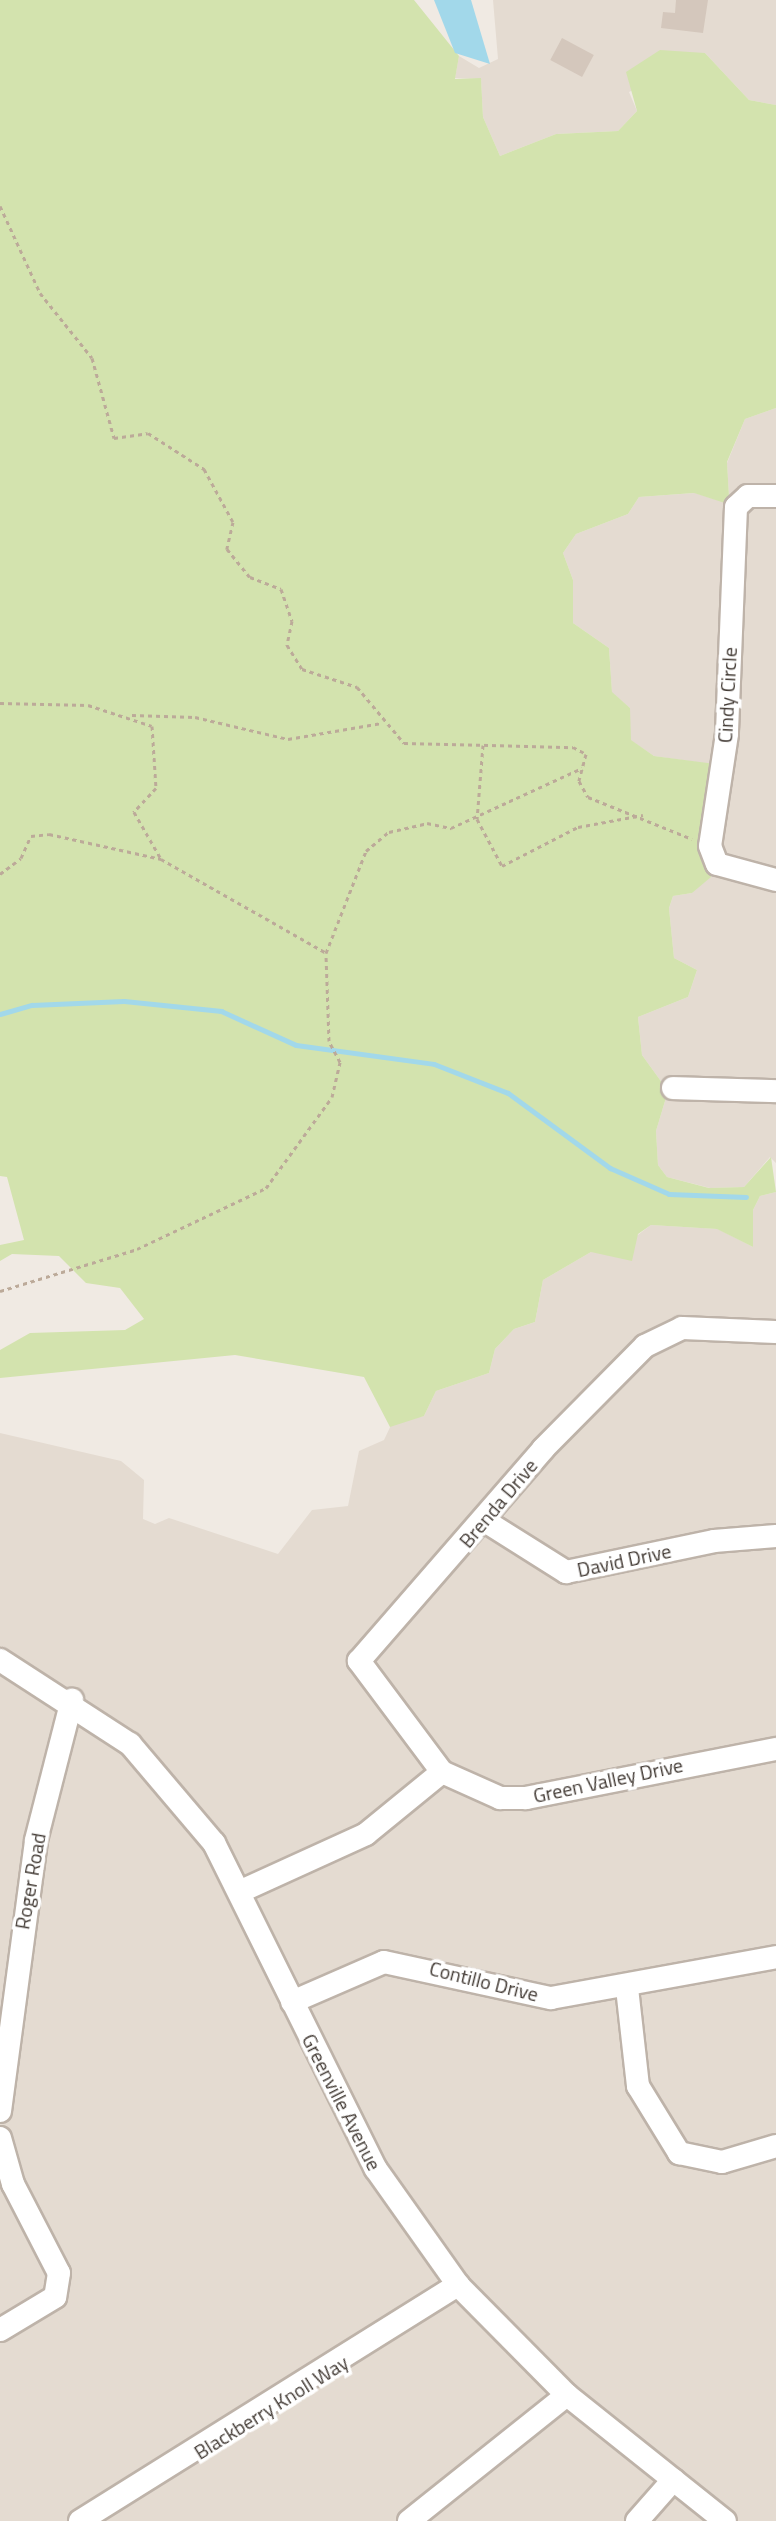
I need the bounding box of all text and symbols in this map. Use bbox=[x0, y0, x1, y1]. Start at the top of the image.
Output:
street label: Cindy Circle bbox=[713, 646, 741, 744]
street label: Brenda Drive bbox=[454, 1454, 542, 1552]
street label: David Drive bbox=[575, 1538, 673, 1582]
street label: Green Valley Drive bbox=[531, 1752, 685, 1808]
street label: Roger Road bbox=[10, 1831, 50, 1931]
street label: Contillo Drive bbox=[427, 1956, 541, 2006]
street label: Greenville Avenue bbox=[297, 2030, 387, 2174]
street label: Blackberry Knoll Way bbox=[190, 2350, 352, 2464]

